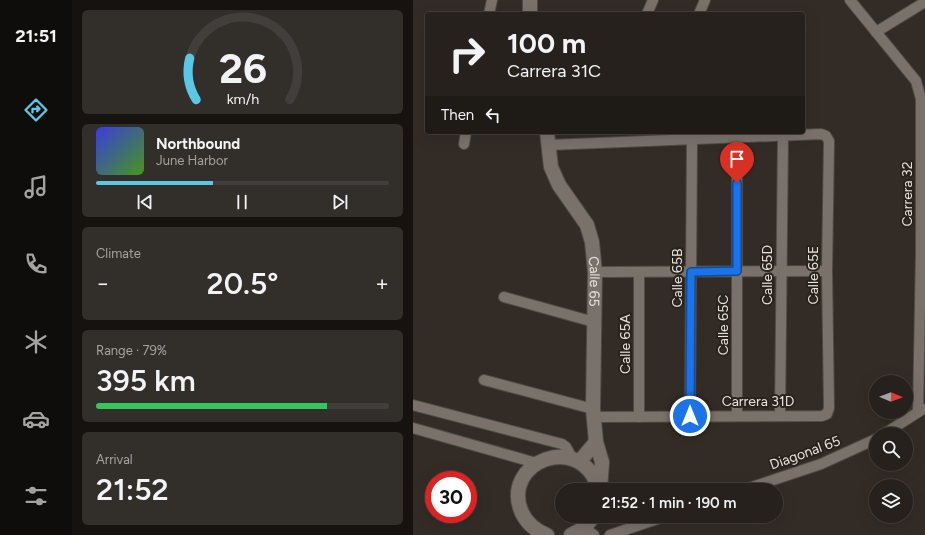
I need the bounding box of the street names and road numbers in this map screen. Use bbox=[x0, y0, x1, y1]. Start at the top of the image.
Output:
street label: Carrera 32 bbox=[899, 161, 916, 227]
street label: Calle 65D bbox=[759, 245, 776, 305]
street label: Calle 65E bbox=[805, 246, 822, 304]
street label: Calle 65B bbox=[669, 248, 686, 308]
street label: Calle 65 bbox=[585, 255, 604, 307]
street label: Calle 65C bbox=[715, 295, 732, 355]
street label: Calle 65A bbox=[617, 314, 634, 374]
street label: Carrera 31D bbox=[722, 393, 794, 410]
street label: Diagonal 65 bbox=[767, 432, 843, 474]

